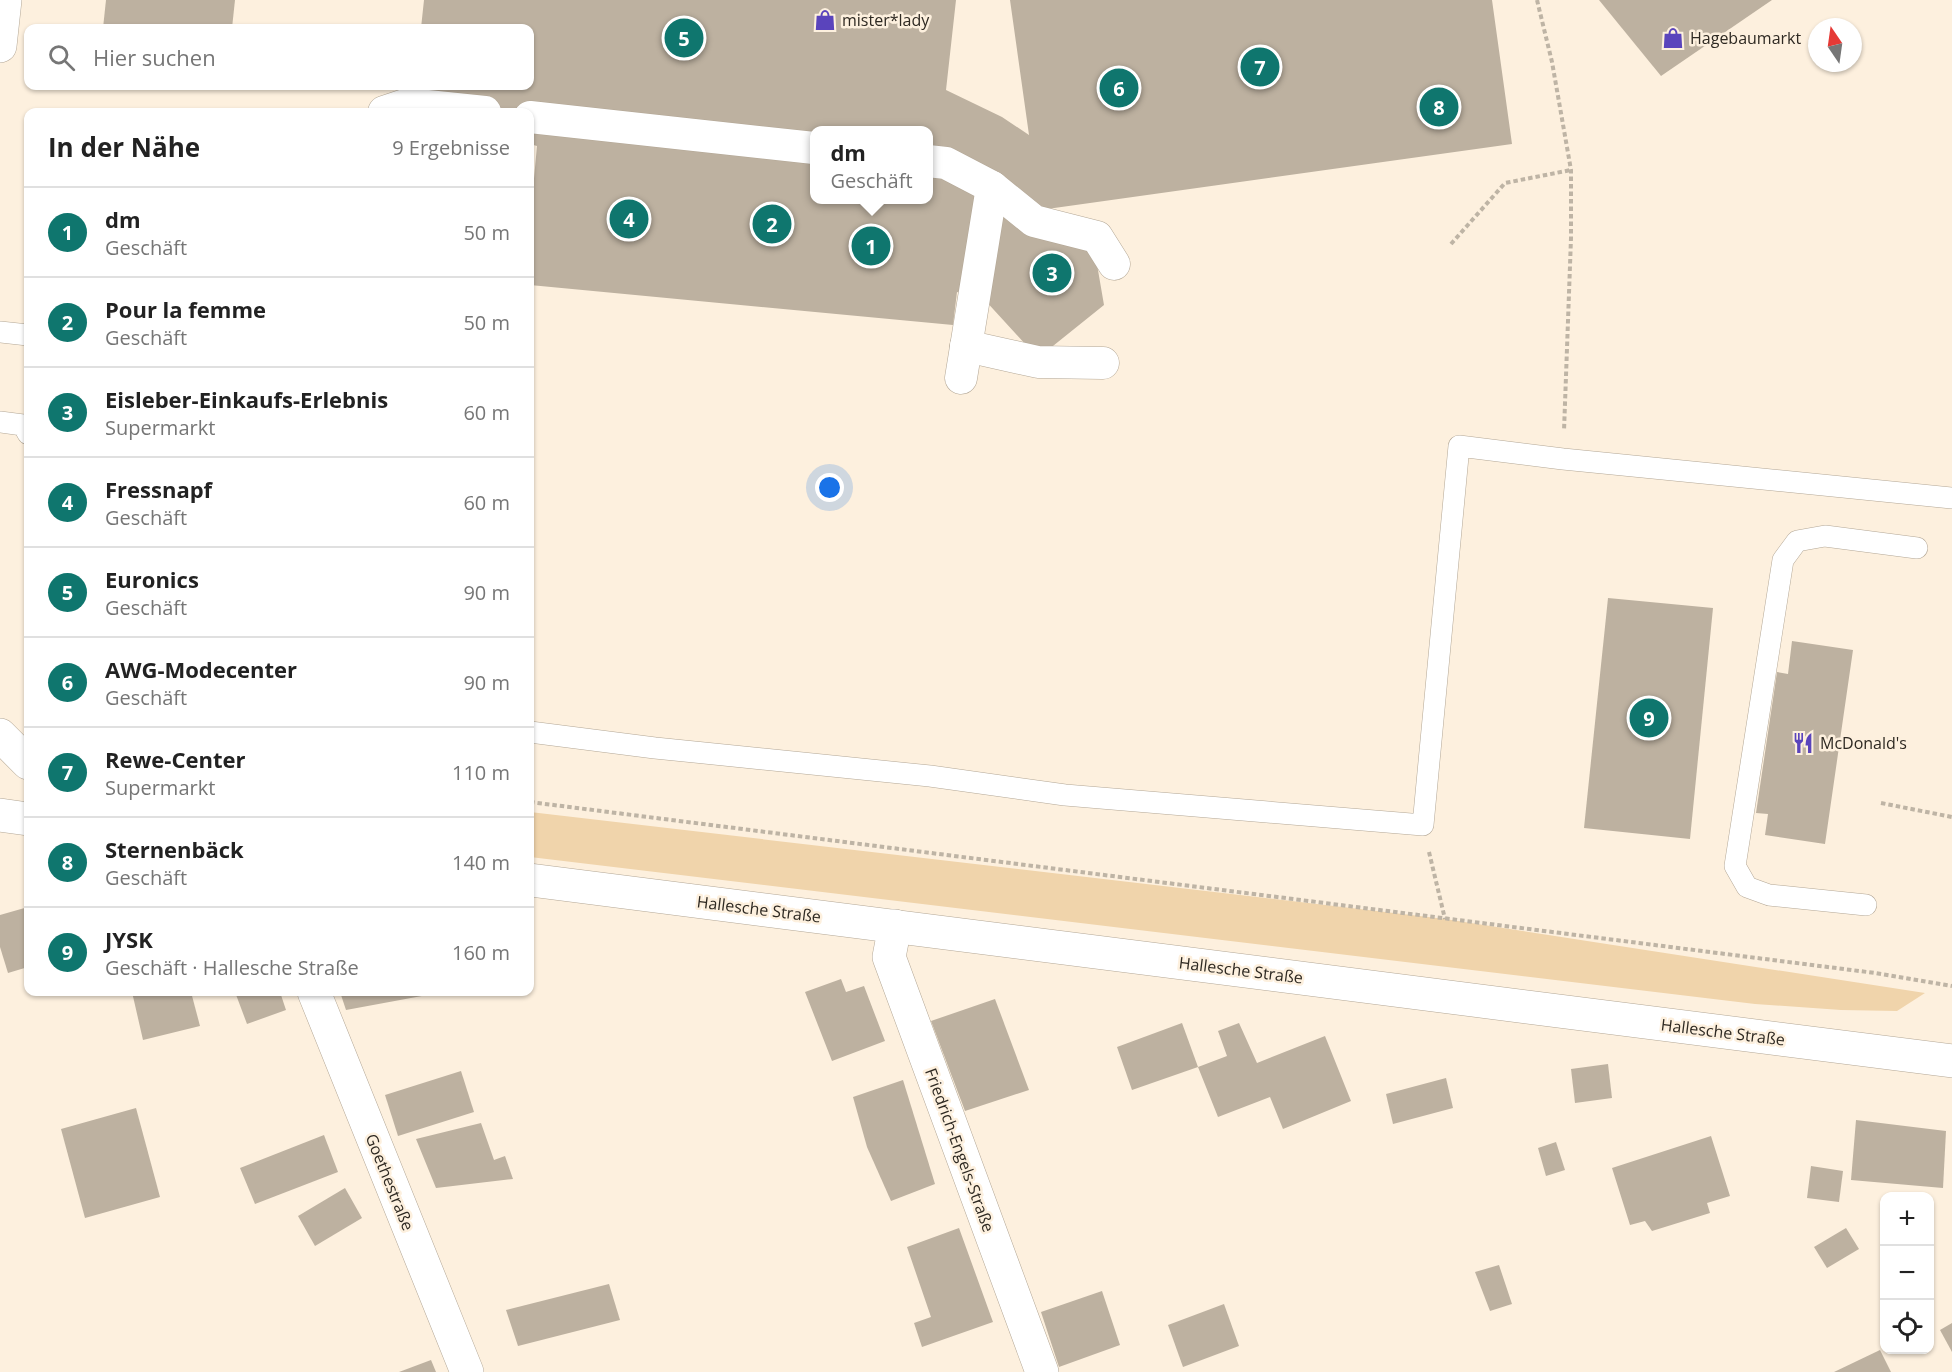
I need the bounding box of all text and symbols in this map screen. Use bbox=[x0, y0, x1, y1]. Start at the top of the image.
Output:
shop icon: mister*lady bbox=[813, 8, 837, 32]
place label: mister*lady bbox=[842, 9, 930, 31]
pin: 5 bbox=[664, 15, 704, 60]
north arrow bbox=[1808, 18, 1862, 72]
search box bbox=[24, 24, 534, 90]
shop icon: Hagebaumarkt bbox=[1661, 26, 1685, 50]
place label: Hagebaumarkt bbox=[1690, 27, 1802, 49]
icon: search bbox=[45, 41, 78, 74]
text: Hier suchen bbox=[93, 42, 216, 72]
pin: 7 bbox=[1240, 44, 1280, 90]
pin: 6 bbox=[1100, 66, 1138, 110]
pin: 8 bbox=[1420, 84, 1458, 130]
popup bbox=[810, 126, 933, 204]
text: In der Nähe bbox=[48, 129, 200, 165]
text: 9 Ergebnisse bbox=[392, 134, 510, 161]
text: dm bbox=[830, 137, 866, 167]
text: Geschäft bbox=[830, 167, 913, 194]
pin: 4 bbox=[610, 196, 648, 242]
pin: 2 bbox=[752, 202, 792, 246]
text: dm bbox=[105, 204, 141, 234]
text: 1 bbox=[62, 219, 73, 246]
text: 50 m bbox=[463, 219, 510, 246]
pin: 1 bbox=[852, 224, 890, 268]
text: Geschäft bbox=[105, 234, 187, 261]
pin: 3 bbox=[1032, 250, 1072, 296]
text: Pour la femme bbox=[105, 294, 266, 324]
text: 2 bbox=[62, 309, 73, 336]
text: 50 m bbox=[463, 309, 510, 336]
text: Geschäft bbox=[105, 324, 187, 351]
text: Eisleber-Einkaufs-Erlebnis bbox=[105, 384, 388, 414]
text: 3 bbox=[62, 399, 73, 426]
text: 60 m bbox=[463, 399, 510, 426]
text: Supermarkt bbox=[105, 414, 215, 441]
your location bbox=[815, 473, 844, 502]
text: Fressnapf bbox=[105, 474, 212, 504]
text: 4 bbox=[62, 489, 73, 516]
text: 60 m bbox=[463, 489, 510, 516]
text: Geschäft bbox=[105, 504, 187, 531]
text: Euronics bbox=[105, 564, 199, 594]
text: 5 bbox=[62, 579, 73, 606]
text: 90 m bbox=[463, 579, 510, 606]
text: Geschäft bbox=[105, 594, 187, 621]
text: AWG-Modecenter bbox=[105, 654, 297, 684]
text: 6 bbox=[62, 669, 73, 696]
text: 90 m bbox=[463, 669, 510, 696]
text: Geschäft bbox=[105, 684, 187, 711]
pin: 9 bbox=[1630, 696, 1668, 740]
restaurant icon: McDonald's bbox=[1791, 731, 1815, 755]
place label: McDonald's bbox=[1820, 732, 1907, 754]
text: Rewe-Center bbox=[105, 744, 245, 774]
text: 7 bbox=[62, 759, 73, 786]
text: 110 m bbox=[452, 759, 510, 786]
text: Supermarkt bbox=[105, 774, 215, 801]
text: Sternenbäck bbox=[105, 834, 244, 864]
text: 8 bbox=[62, 849, 73, 876]
text: 140 m bbox=[452, 849, 510, 876]
text: Geschäft bbox=[105, 864, 187, 891]
street label: Hallesche Straße bbox=[696, 890, 822, 928]
text: JYSK bbox=[105, 924, 153, 954]
text: 9 bbox=[62, 939, 73, 966]
text: 160 m bbox=[452, 939, 510, 966]
street label: Hallesche Straße bbox=[1178, 951, 1304, 989]
text: Geschäft · Hallesche Straße bbox=[105, 954, 359, 981]
street label: Hallesche Straße bbox=[1660, 1013, 1786, 1051]
street label: Friedrich-Engels-Straße bbox=[920, 1065, 1000, 1235]
street label: Goethestraße bbox=[361, 1130, 419, 1234]
map controls bbox=[1880, 1192, 1934, 1354]
button: + bbox=[1880, 1192, 1934, 1246]
button: − bbox=[1880, 1246, 1934, 1300]
button: locate bbox=[1880, 1300, 1934, 1354]

